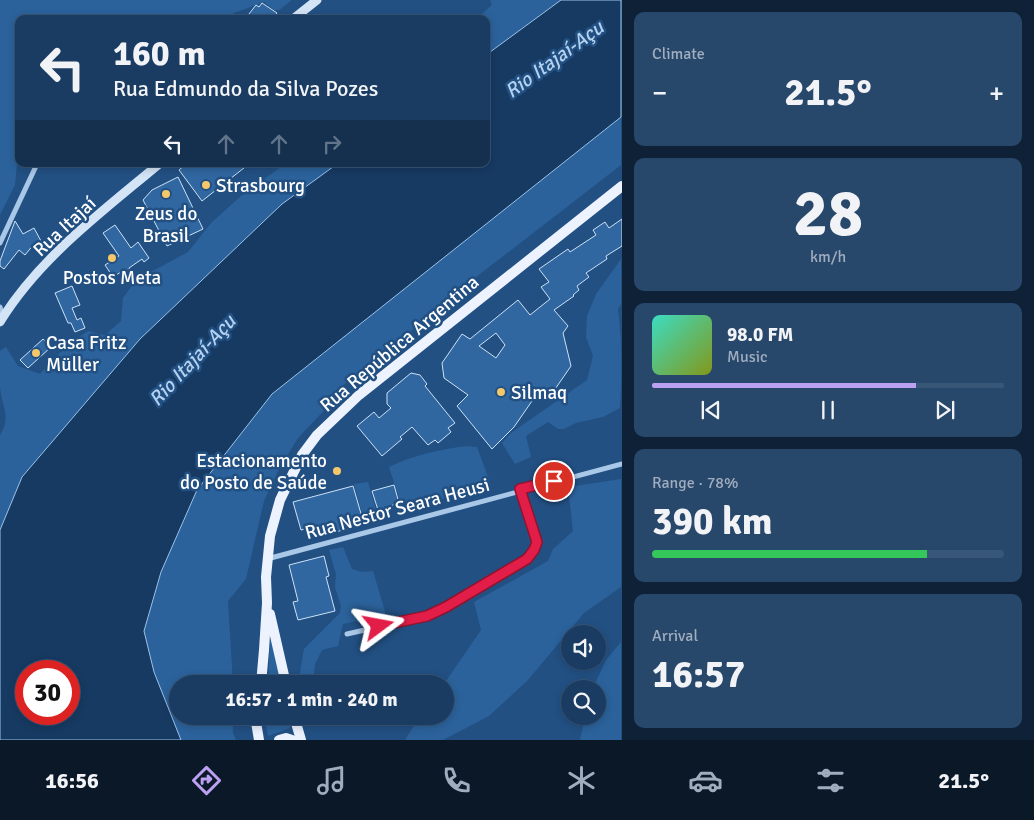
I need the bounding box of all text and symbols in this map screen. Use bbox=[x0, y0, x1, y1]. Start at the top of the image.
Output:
water label: Rio Itajaí-Açu bbox=[500, 15, 609, 104]
text: 160 m bbox=[113, 32, 206, 75]
icon: left bbox=[30, 35, 95, 100]
text: Climate bbox=[652, 44, 705, 64]
text: 21.5° bbox=[784, 69, 872, 116]
text: Rua Edmundo da Silva Pozes bbox=[113, 75, 378, 102]
text: − bbox=[652, 76, 667, 110]
text: + bbox=[989, 76, 1004, 110]
icon: left bbox=[159, 130, 187, 158]
icon: ahead bbox=[212, 130, 240, 158]
icon: ahead bbox=[265, 130, 293, 158]
icon: right bbox=[318, 130, 346, 158]
place label: Strasbourg bbox=[216, 174, 305, 198]
text: 28 bbox=[793, 174, 863, 254]
marker: Strasbourg bbox=[200, 179, 212, 191]
marker: Zeus do Brasil bbox=[160, 188, 172, 200]
street label: Rua Itajaí bbox=[28, 191, 102, 262]
place label: Zeus do Brasil bbox=[135, 202, 197, 248]
text: km/h bbox=[810, 247, 846, 267]
marker: Postos Meta bbox=[106, 252, 118, 264]
place label: Postos Meta bbox=[63, 266, 161, 290]
street label: Rua República Argentina bbox=[315, 270, 484, 417]
water label: Rio Itajaí-Açu bbox=[144, 309, 242, 411]
text: 98.0 FM bbox=[727, 323, 793, 347]
place label: Casa Fritz Müller bbox=[46, 331, 126, 377]
marker: Casa Fritz Müller bbox=[30, 347, 42, 359]
text: Music bbox=[727, 347, 768, 367]
place label: Silmaq bbox=[511, 381, 567, 405]
marker: Silmaq bbox=[495, 386, 507, 398]
icon: previous bbox=[697, 396, 725, 424]
icon: pause bbox=[814, 396, 842, 424]
icon: next bbox=[931, 396, 959, 424]
place label: Estacionamento do Posto de Saúde bbox=[180, 449, 327, 495]
pin bbox=[533, 460, 575, 502]
marker: Estacionamento do Posto de Saúde bbox=[331, 465, 343, 477]
icon: arrive bbox=[540, 467, 568, 495]
street label: Rua Nestor Seara Heusi bbox=[302, 473, 492, 545]
text: Range · 78% bbox=[652, 473, 738, 493]
text: 390 km bbox=[652, 498, 773, 545]
position arrow bbox=[352, 599, 404, 651]
map controls bbox=[561, 625, 606, 725]
button: sound bbox=[561, 625, 606, 670]
text: Arrival bbox=[652, 626, 698, 646]
text: 16:57 bbox=[652, 651, 745, 698]
speed limit sign: 30 bbox=[15, 660, 80, 725]
button: search bbox=[561, 680, 606, 725]
text: 16:57 · 1 min · 240 m bbox=[225, 688, 398, 712]
icon: directions bbox=[189, 763, 224, 798]
icon: music bbox=[314, 763, 349, 798]
icon: phone bbox=[439, 763, 474, 798]
icon: climate bbox=[564, 763, 599, 798]
icon: car bbox=[688, 763, 723, 798]
icon: filters bbox=[813, 763, 848, 798]
text: 16:56 bbox=[45, 767, 99, 794]
text: 21.5° bbox=[938, 767, 989, 794]

